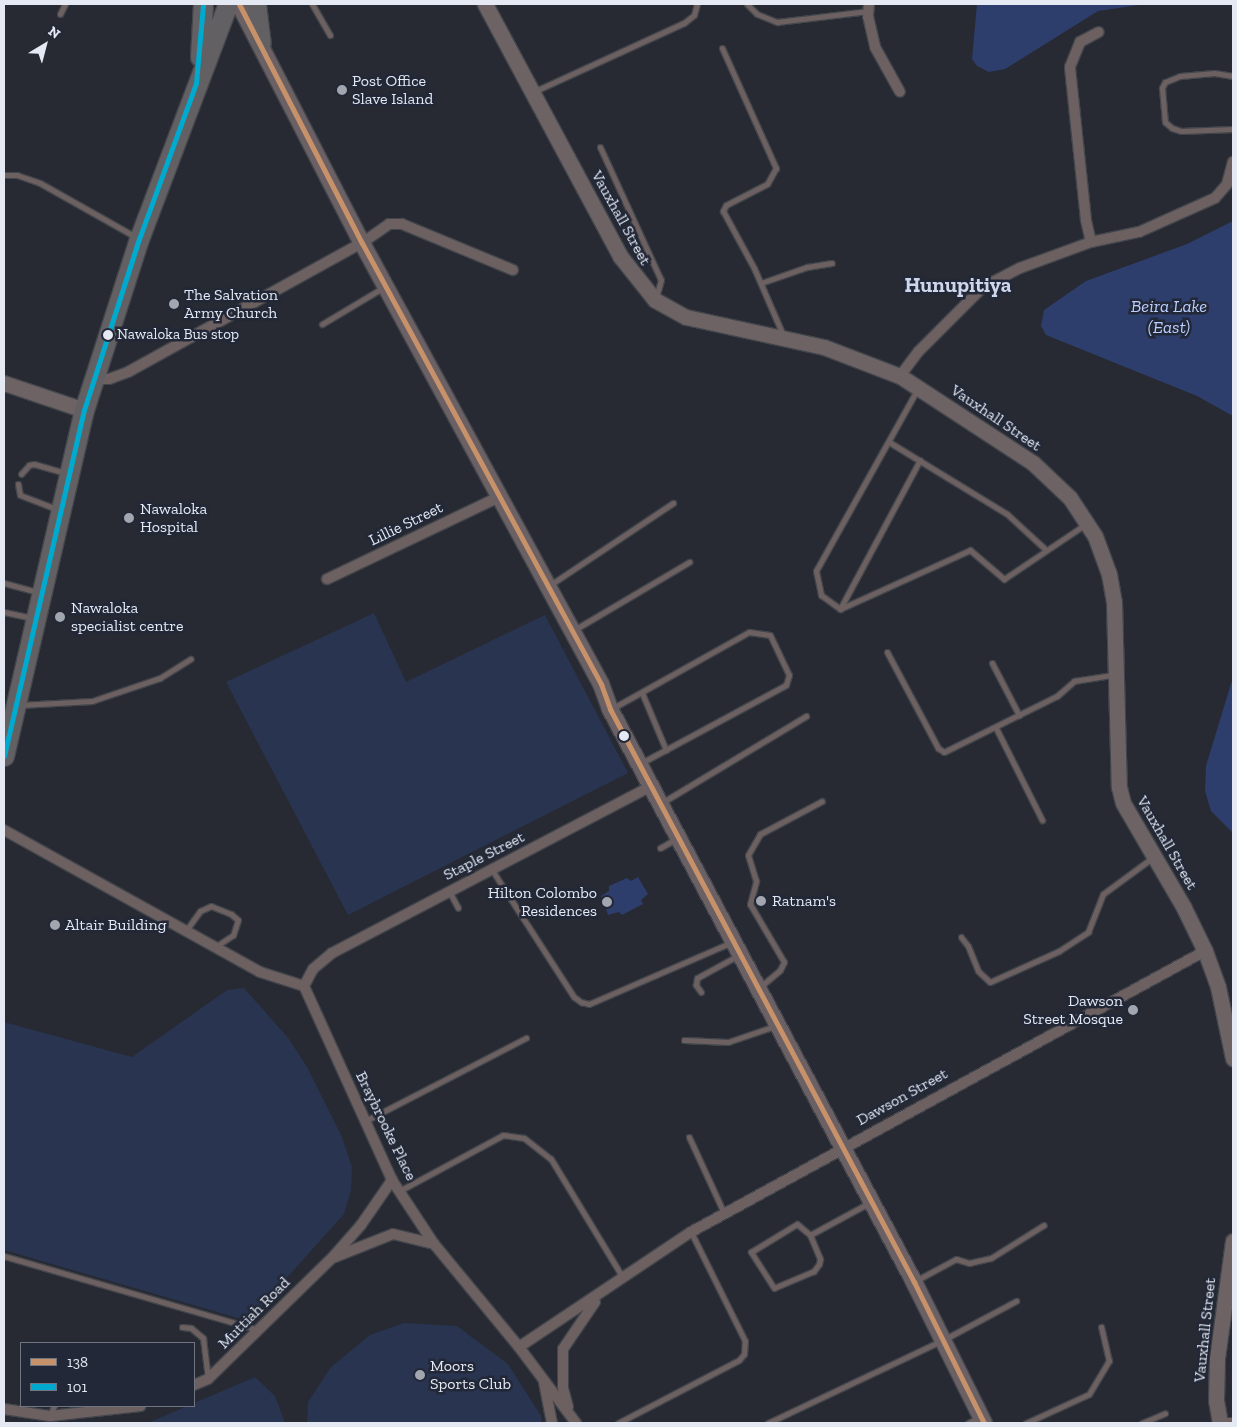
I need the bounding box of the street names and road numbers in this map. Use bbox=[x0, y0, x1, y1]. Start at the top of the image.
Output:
street label: Vauxhall Street bbox=[587, 167, 655, 269]
street label: Vauxhall Street bbox=[947, 381, 1045, 455]
street label: Lillie Street bbox=[366, 498, 446, 550]
street label: Vauxhall Street bbox=[1132, 793, 1202, 893]
street label: Staple Street bbox=[440, 827, 528, 885]
street label: Dawson Street bbox=[853, 1064, 951, 1130]
street label: Braybrooke Place bbox=[351, 1068, 421, 1184]
street label: Muttiah Road bbox=[214, 1273, 294, 1353]
street label: Vauxhall Street bbox=[1190, 1277, 1220, 1383]

